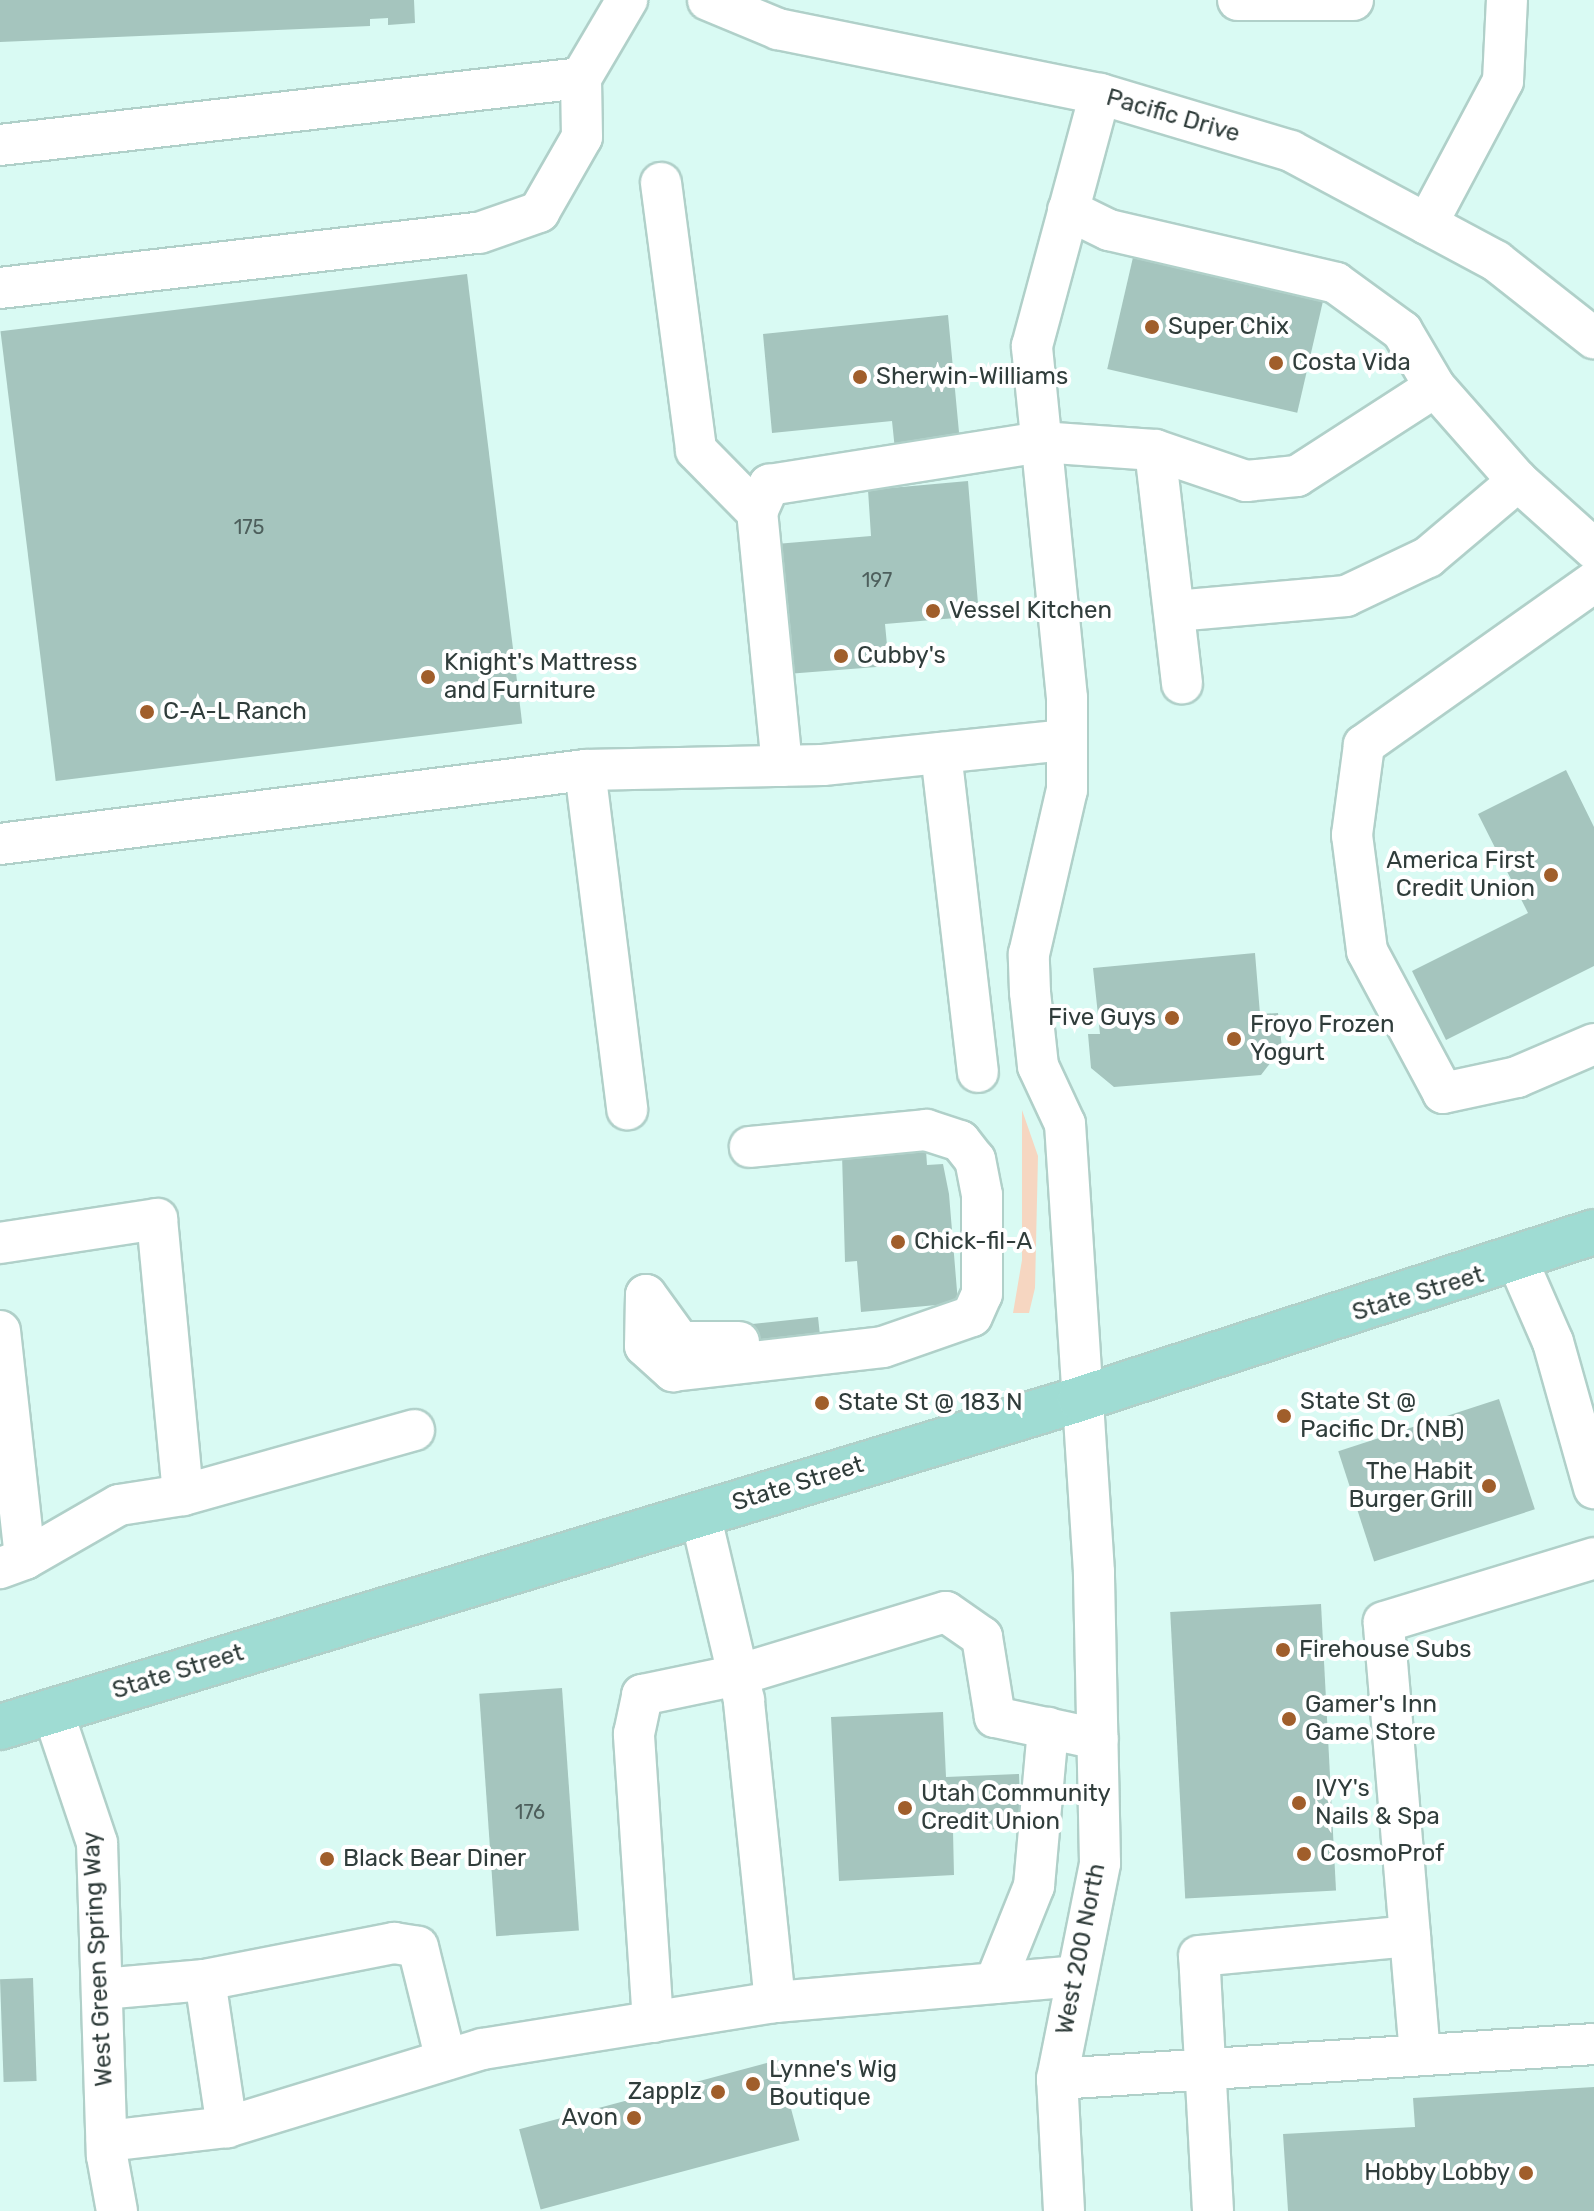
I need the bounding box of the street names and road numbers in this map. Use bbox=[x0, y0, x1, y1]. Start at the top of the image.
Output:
street label: Pacific Drive bbox=[1103, 83, 1243, 149]
street label: State Street bbox=[1349, 1260, 1487, 1328]
street label: State Street bbox=[729, 1450, 867, 1518]
street label: State Street bbox=[109, 1638, 247, 1706]
street label: West Green Spring Way bbox=[77, 1830, 119, 2088]
street label: West 200 North bbox=[1050, 1861, 1112, 2037]

